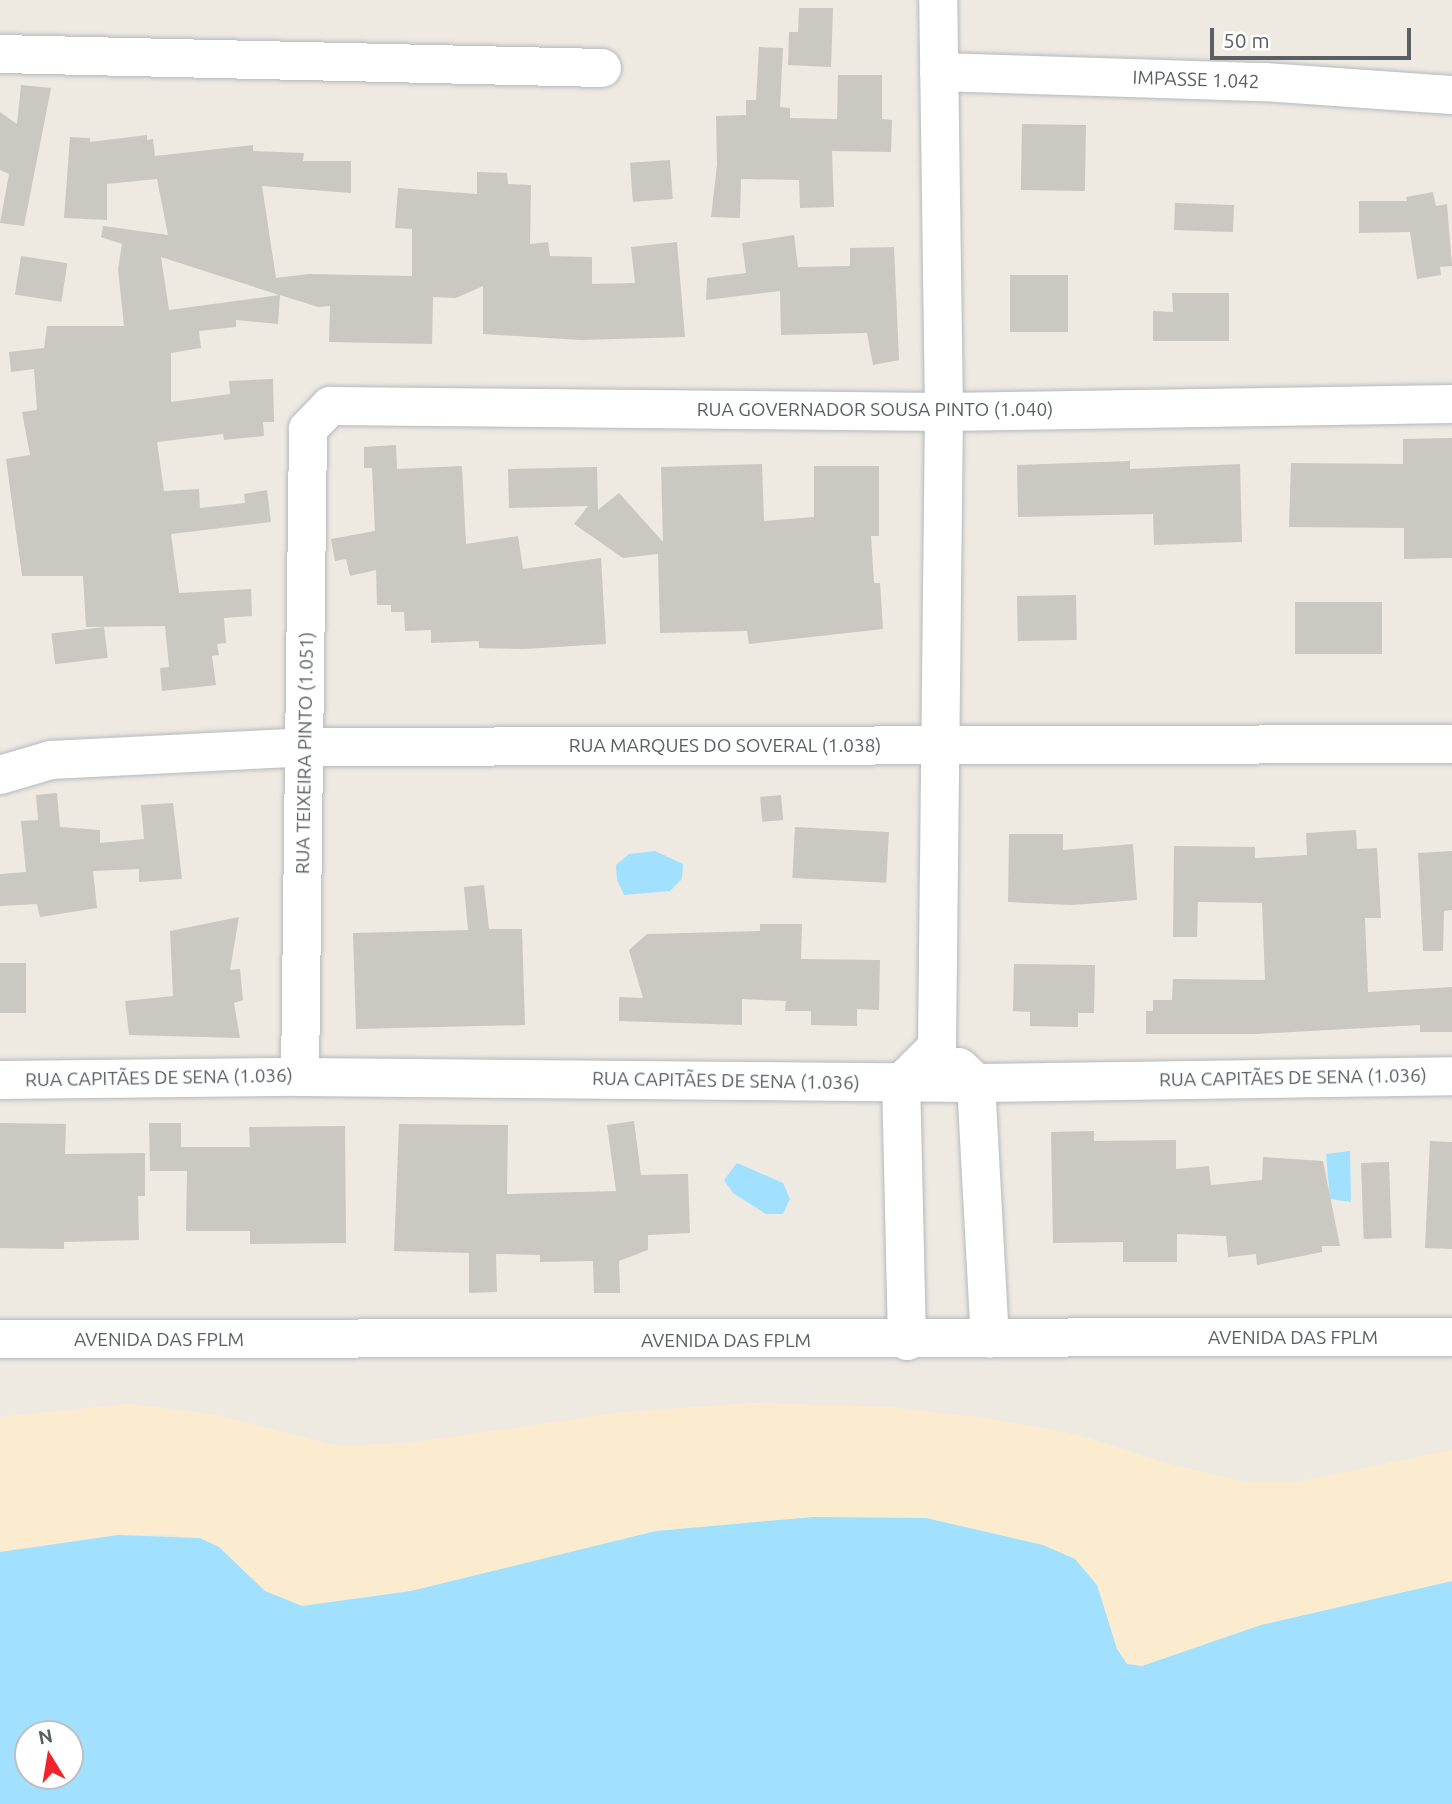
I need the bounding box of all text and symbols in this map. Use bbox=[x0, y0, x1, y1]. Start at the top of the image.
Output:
scale bar bbox=[1214, 14, 1415, 58]
text: 50 m bbox=[1223, 28, 1270, 52]
street label: IMPASSE 1.042 bbox=[1132, 66, 1260, 94]
street label: RUA GOVERNADOR SOUSA PINTO (1.040) bbox=[697, 399, 1053, 421]
street label: RUA TEIXEIRA PINTO (1.051) bbox=[291, 632, 319, 874]
street label: RUA MARQUES DO SOVERAL (1.038) bbox=[569, 735, 881, 757]
street label: RUA CAPITÃES DE SENA (1.036) bbox=[25, 1064, 293, 1092]
street label: RUA CAPITÃES DE SENA (1.036) bbox=[1159, 1064, 1427, 1092]
street label: RUA CAPITÃES DE SENA (1.036) bbox=[592, 1067, 860, 1095]
street label: AVENIDA DAS FPLM bbox=[1208, 1327, 1378, 1349]
street label: AVENIDA DAS FPLM bbox=[74, 1329, 244, 1351]
street label: AVENIDA DAS FPLM bbox=[641, 1330, 811, 1352]
north arrow bbox=[14, 1720, 84, 1790]
text: N bbox=[36, 1724, 54, 1749]

